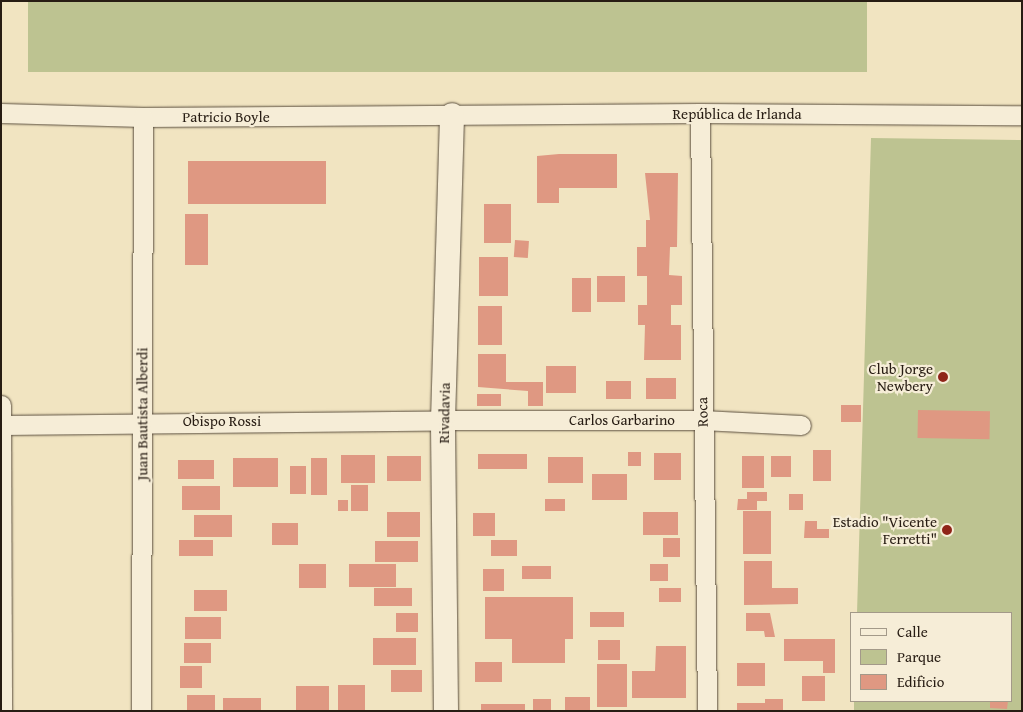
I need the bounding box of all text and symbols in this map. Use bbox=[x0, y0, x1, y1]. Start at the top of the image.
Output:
street label: República de Irlanda bbox=[672, 105, 802, 123]
street label: Patricio Boyle bbox=[182, 108, 270, 126]
street label: Juan Bautista Alberdi bbox=[133, 348, 151, 480]
place label: Club Jorge Newbery bbox=[868, 359, 933, 394]
marker: Club Jorge Newbery bbox=[937, 371, 949, 383]
street label: Rivadavia bbox=[434, 382, 454, 444]
street label: Roca bbox=[693, 397, 711, 427]
street label: Carlos Garbarino bbox=[569, 411, 675, 429]
street label: Obispo Rossi bbox=[183, 412, 261, 430]
place label: Estadio "Vicente Ferretti" bbox=[833, 512, 937, 547]
marker: Estadio "Vicente Ferretti" bbox=[941, 524, 953, 536]
legend bbox=[850, 612, 1013, 702]
text: Calle bbox=[897, 621, 928, 642]
text: Parque bbox=[897, 646, 941, 667]
text: Edificio bbox=[897, 671, 944, 692]

